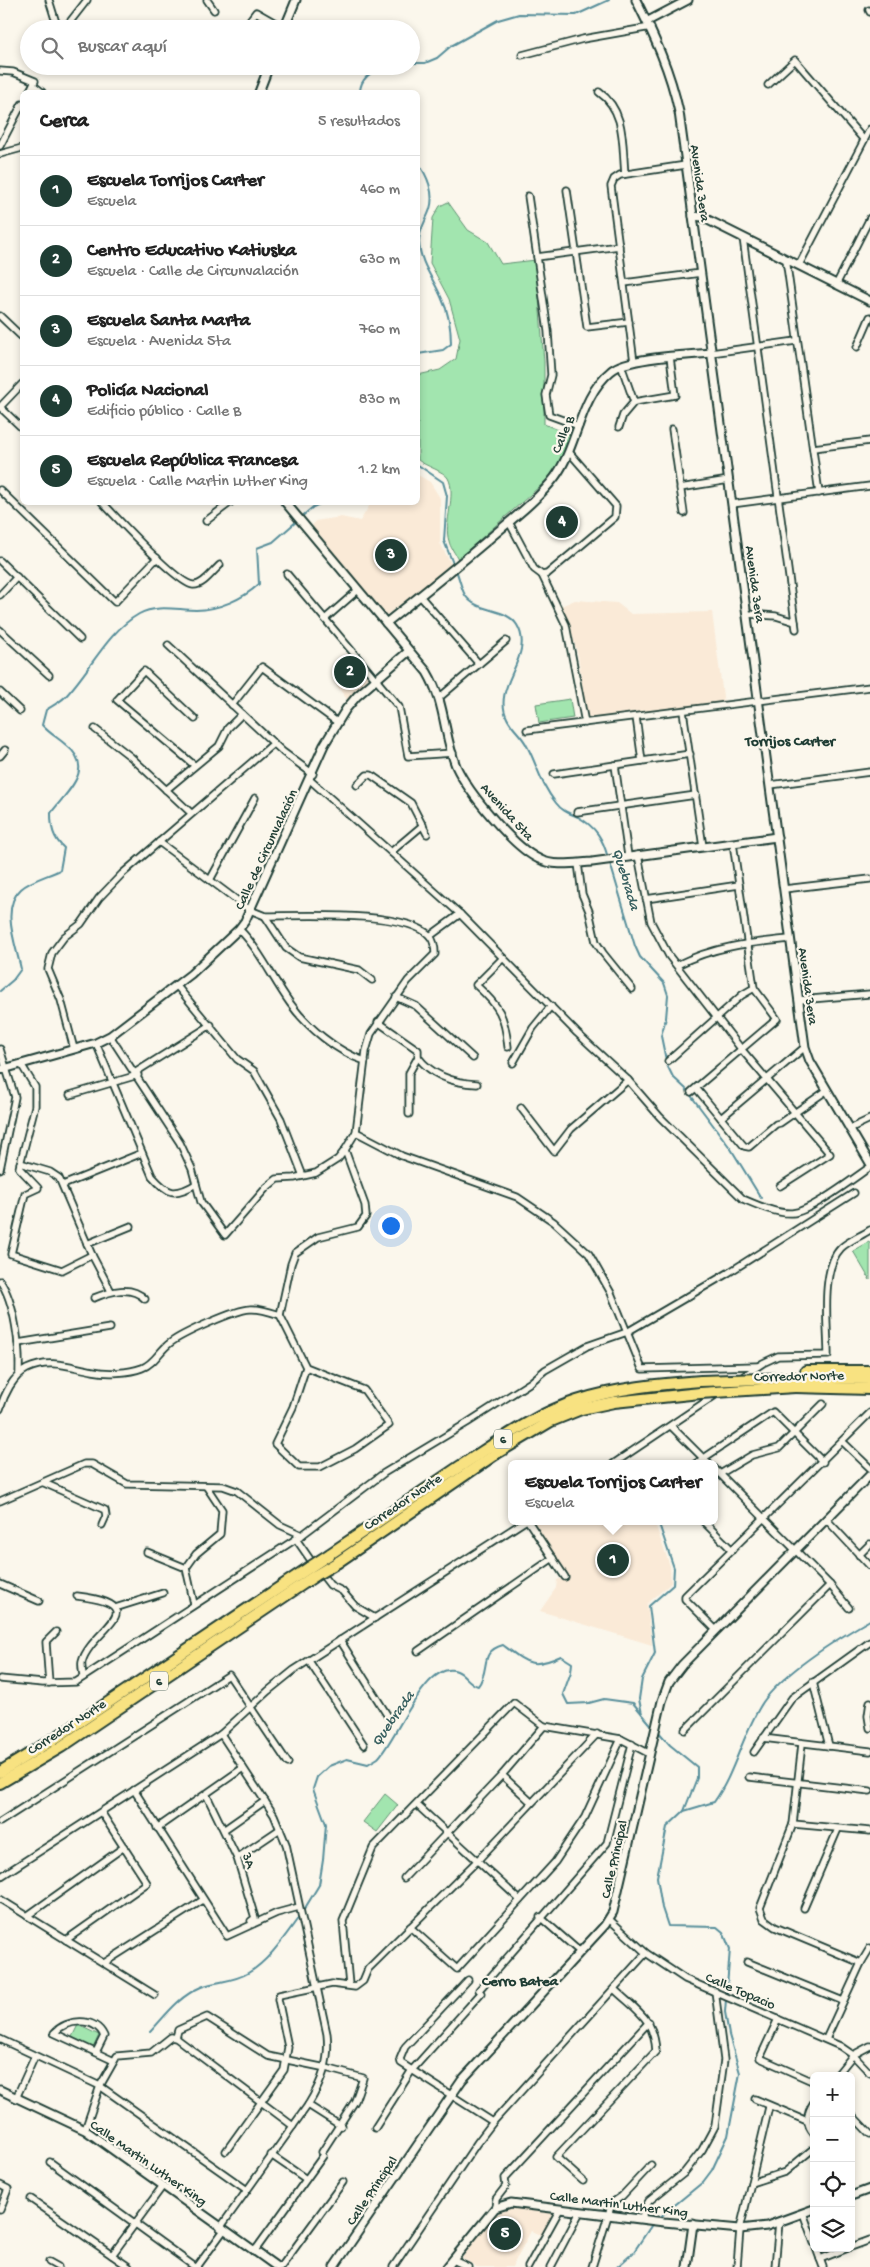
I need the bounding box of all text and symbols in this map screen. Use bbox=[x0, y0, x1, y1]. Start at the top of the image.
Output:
search box bbox=[20, 20, 420, 75]
icon: search bbox=[38, 34, 66, 62]
text: Buscar aquí bbox=[78, 36, 167, 59]
text: Cerca bbox=[40, 110, 88, 135]
text: 5 resultados bbox=[318, 113, 400, 132]
street label: Avenida 3era bbox=[685, 144, 713, 224]
text: Escuela Torrijos Carter bbox=[87, 170, 264, 193]
text: 1 bbox=[53, 181, 59, 200]
text: 460 m bbox=[360, 181, 400, 200]
text: Escuela bbox=[87, 193, 136, 212]
text: Centro Educativo Katiuska bbox=[87, 240, 296, 263]
text: 2 bbox=[52, 251, 60, 270]
text: 630 m bbox=[359, 251, 400, 270]
text: Escuela · Calle de Circunvalación bbox=[87, 263, 299, 282]
text: Escuela Santa Marta bbox=[87, 310, 250, 333]
text: 3 bbox=[52, 321, 60, 340]
text: 760 m bbox=[359, 321, 400, 340]
text: Escuela · Avenida 5ta bbox=[87, 333, 231, 352]
text: Policía Nacional bbox=[87, 380, 208, 403]
text: 4 bbox=[52, 391, 60, 410]
text: 830 m bbox=[359, 391, 400, 410]
text: Edificio público · Calle B bbox=[87, 403, 241, 422]
street label: Calle B bbox=[549, 413, 580, 456]
text: Escuela República Francesa bbox=[87, 450, 298, 473]
text: 5 bbox=[52, 461, 60, 480]
text: 1.2 km bbox=[358, 461, 400, 480]
text: Escuela · Calle Martin Luther King bbox=[87, 473, 308, 492]
pin: 4 bbox=[546, 503, 578, 541]
pin: 3 bbox=[375, 536, 407, 574]
street label: Avenida 3era bbox=[740, 545, 768, 625]
pin: 2 bbox=[334, 653, 366, 691]
district label: Torrijos Carter bbox=[744, 733, 836, 751]
street label: Avenida 5ta bbox=[476, 780, 537, 846]
street label: Calle de Circunvalación bbox=[232, 787, 303, 913]
water label: Quebrada bbox=[607, 847, 643, 914]
street label: Avenida 3era bbox=[793, 947, 821, 1027]
your location bbox=[378, 1213, 404, 1239]
street label: Corredor Norte bbox=[754, 1368, 845, 1387]
road number: 6 bbox=[494, 1430, 512, 1448]
popup bbox=[508, 1460, 718, 1525]
street label: Corredor Norte bbox=[361, 1470, 446, 1535]
text: Escuela Torrijos Carter bbox=[525, 1472, 701, 1495]
text: Escuela bbox=[525, 1495, 574, 1514]
pin: 1 bbox=[597, 1541, 629, 1579]
road number: 6 bbox=[150, 1672, 168, 1690]
water label: Quebrada bbox=[368, 1687, 420, 1750]
street label: Corredor Norte bbox=[25, 1696, 110, 1760]
street label: Calle Principal bbox=[598, 1819, 633, 1900]
street label: 3A bbox=[237, 1850, 258, 1872]
street label: Calle Topacio bbox=[702, 1970, 778, 2015]
district label: Cerro Batea bbox=[481, 1973, 559, 1991]
map controls bbox=[810, 2072, 855, 2252]
button: + bbox=[810, 2072, 855, 2117]
street label: Calle Martin Luther King bbox=[86, 2117, 209, 2211]
button: − bbox=[810, 2117, 855, 2162]
street label: Calle Principal bbox=[344, 2153, 402, 2229]
button: locate bbox=[810, 2162, 855, 2207]
street label: Calle Martin Luther King bbox=[549, 2189, 689, 2222]
button: layers bbox=[810, 2207, 855, 2252]
pin: 5 bbox=[489, 2215, 521, 2253]

